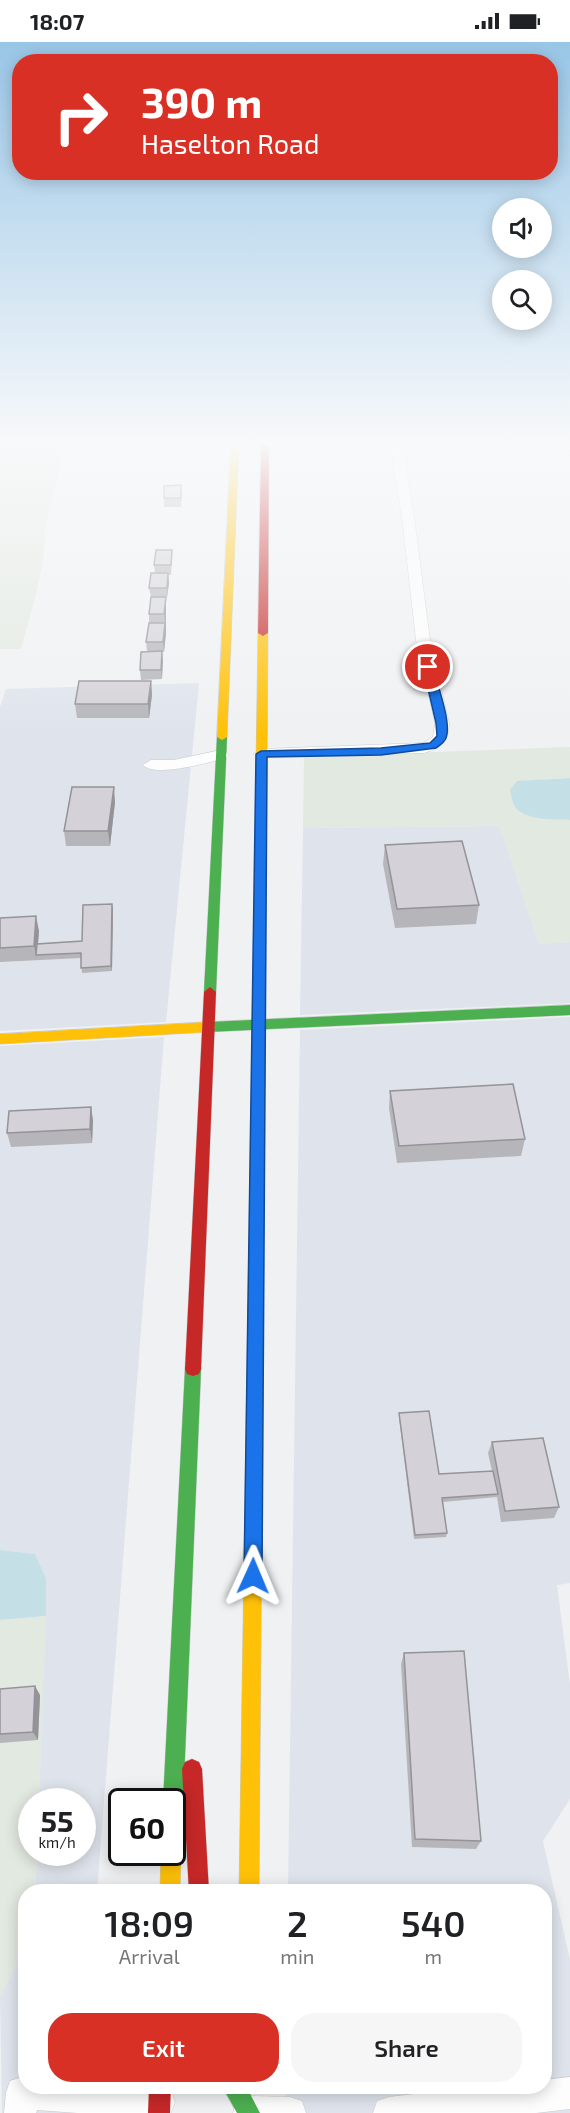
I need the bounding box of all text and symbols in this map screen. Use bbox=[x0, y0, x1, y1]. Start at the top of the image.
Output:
text: 18:07 bbox=[30, 8, 84, 34]
text: 390 m bbox=[141, 76, 262, 126]
icon: right bbox=[42, 78, 120, 156]
text: Haselton Road bbox=[141, 127, 319, 159]
map controls bbox=[492, 198, 552, 330]
button: sound bbox=[492, 198, 552, 258]
button: search bbox=[492, 270, 552, 330]
pin bbox=[402, 641, 453, 692]
icon: arrive bbox=[411, 650, 444, 683]
position arrow bbox=[221, 1544, 285, 1608]
speed limit sign: 60 bbox=[108, 1788, 186, 1866]
text: 55 bbox=[40, 1802, 74, 1838]
text: km/h bbox=[38, 1833, 76, 1851]
text: 18:09 bbox=[104, 1901, 194, 1944]
text: 2 bbox=[287, 1901, 308, 1944]
text: 540 bbox=[401, 1901, 465, 1944]
text: Arrival bbox=[119, 1944, 180, 1968]
text: min bbox=[280, 1944, 314, 1968]
text: m bbox=[424, 1944, 442, 1968]
button: Exit bbox=[48, 2013, 279, 2082]
button: Share bbox=[291, 2013, 522, 2082]

